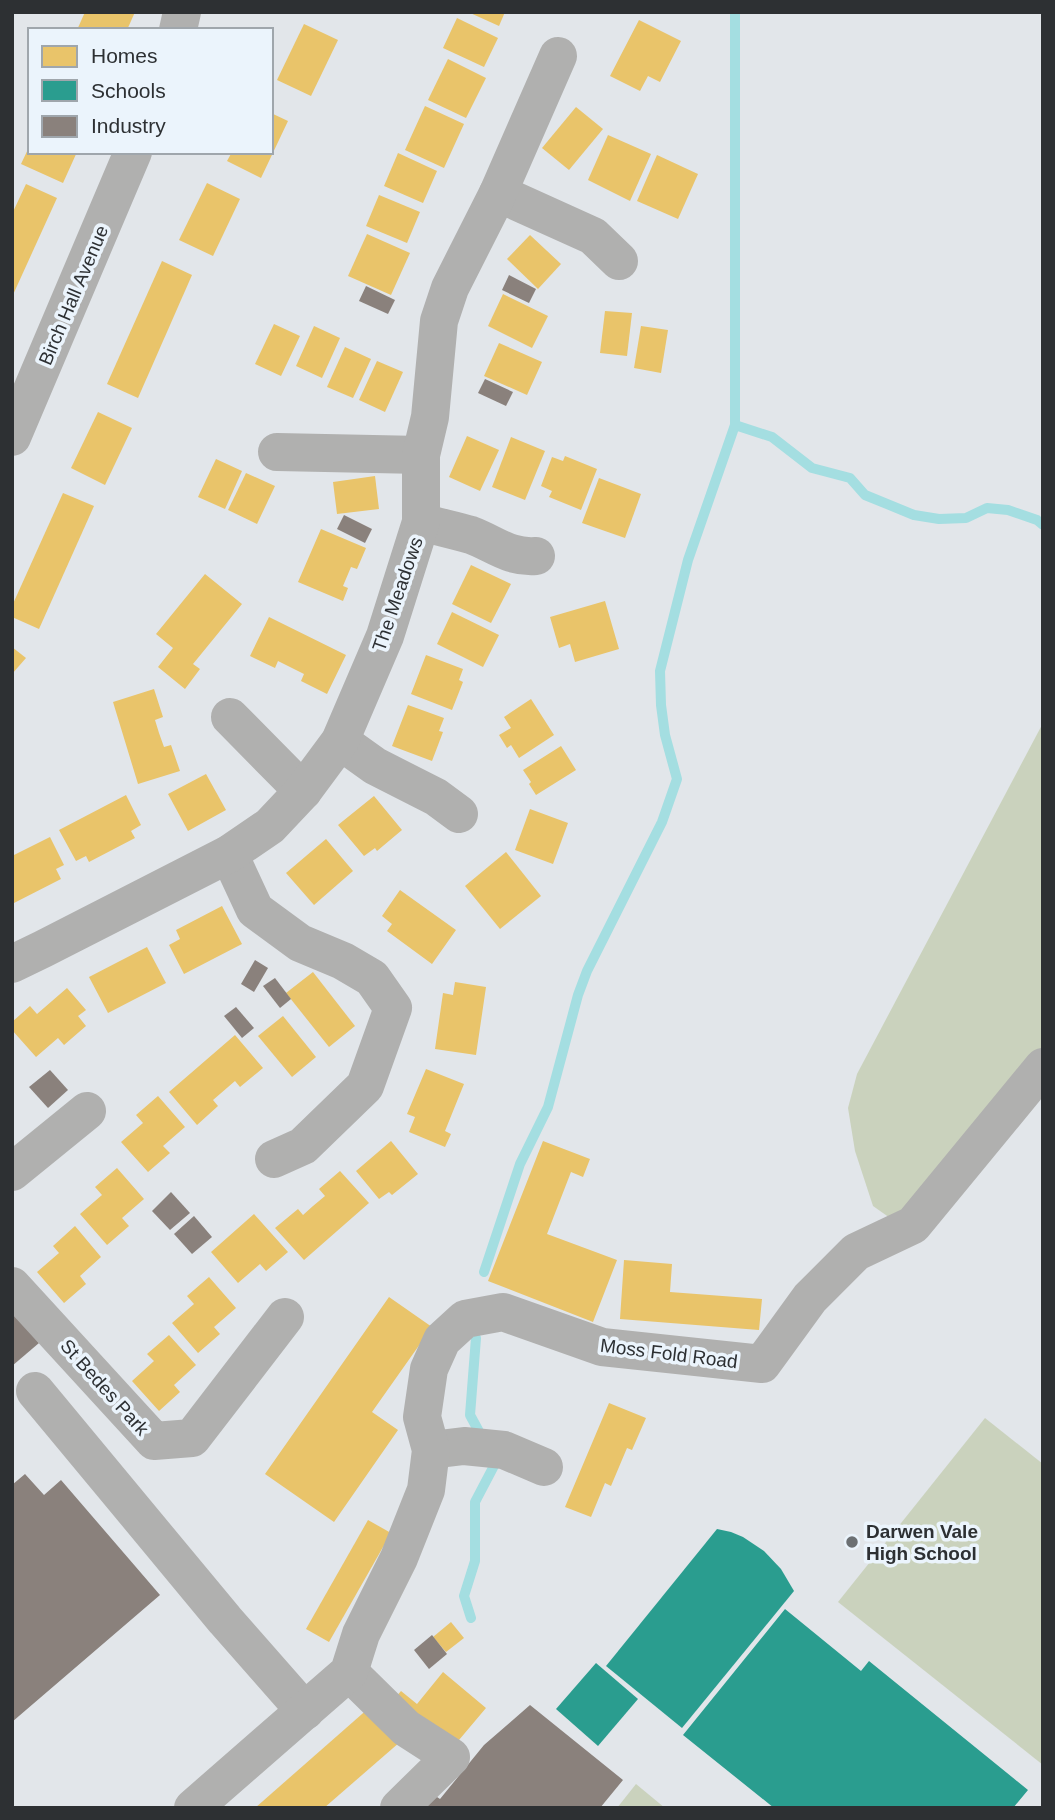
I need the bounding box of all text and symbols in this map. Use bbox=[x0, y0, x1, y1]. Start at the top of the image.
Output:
legend bbox=[28, 28, 273, 154]
text: Homes bbox=[91, 44, 158, 67]
text: Schools bbox=[91, 79, 166, 102]
text: Industry bbox=[91, 114, 166, 137]
street label: Birch Hall Avenue bbox=[35, 222, 112, 368]
street label: The Meadows bbox=[368, 534, 427, 654]
street label: St Bedes Park bbox=[56, 1335, 153, 1440]
street label: Moss Fold Road bbox=[599, 1335, 739, 1372]
place label: Darwen Vale High School bbox=[866, 1521, 978, 1564]
marker: Darwen Vale High School bbox=[844, 1534, 860, 1550]

